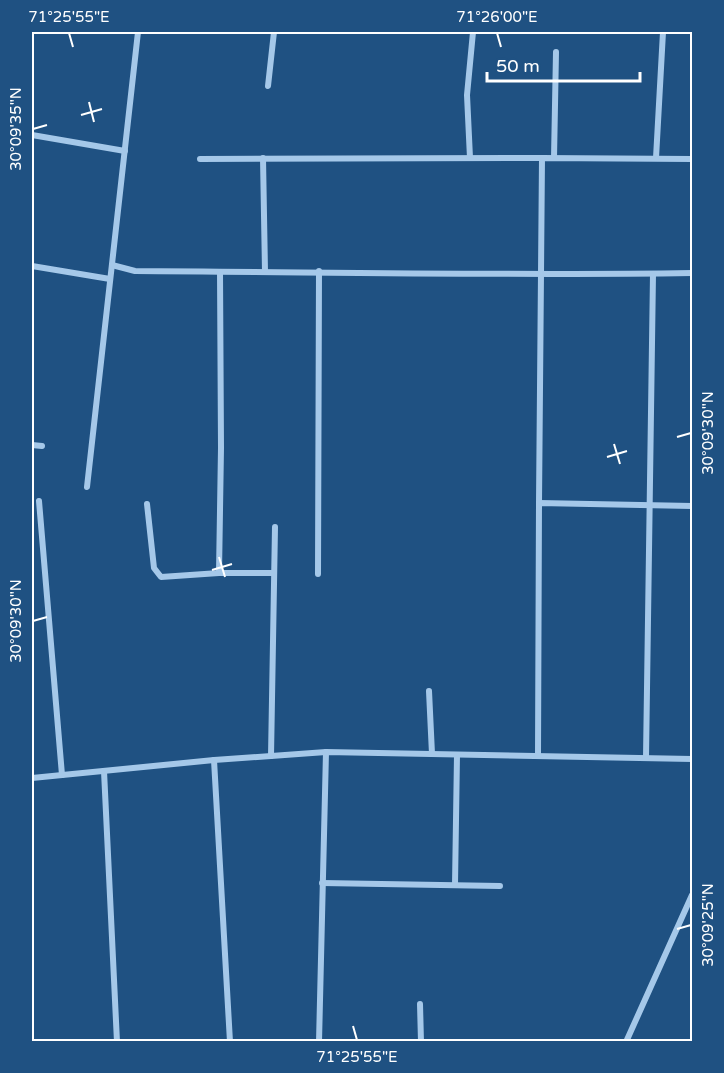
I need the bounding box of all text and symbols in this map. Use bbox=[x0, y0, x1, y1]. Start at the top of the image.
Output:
text: 71°25'55"E bbox=[28, 8, 110, 26]
text: 71°26'00"E bbox=[456, 8, 538, 26]
scale bar bbox=[487, 45, 640, 83]
text: 50 m bbox=[496, 55, 540, 77]
text: 30°09'35"N bbox=[7, 87, 25, 171]
text: 30°09'30"N bbox=[699, 391, 717, 475]
text: 30°09'30"N bbox=[7, 579, 25, 663]
text: 30°09'25"N bbox=[699, 883, 717, 967]
text: 71°25'55"E bbox=[316, 1048, 398, 1066]

